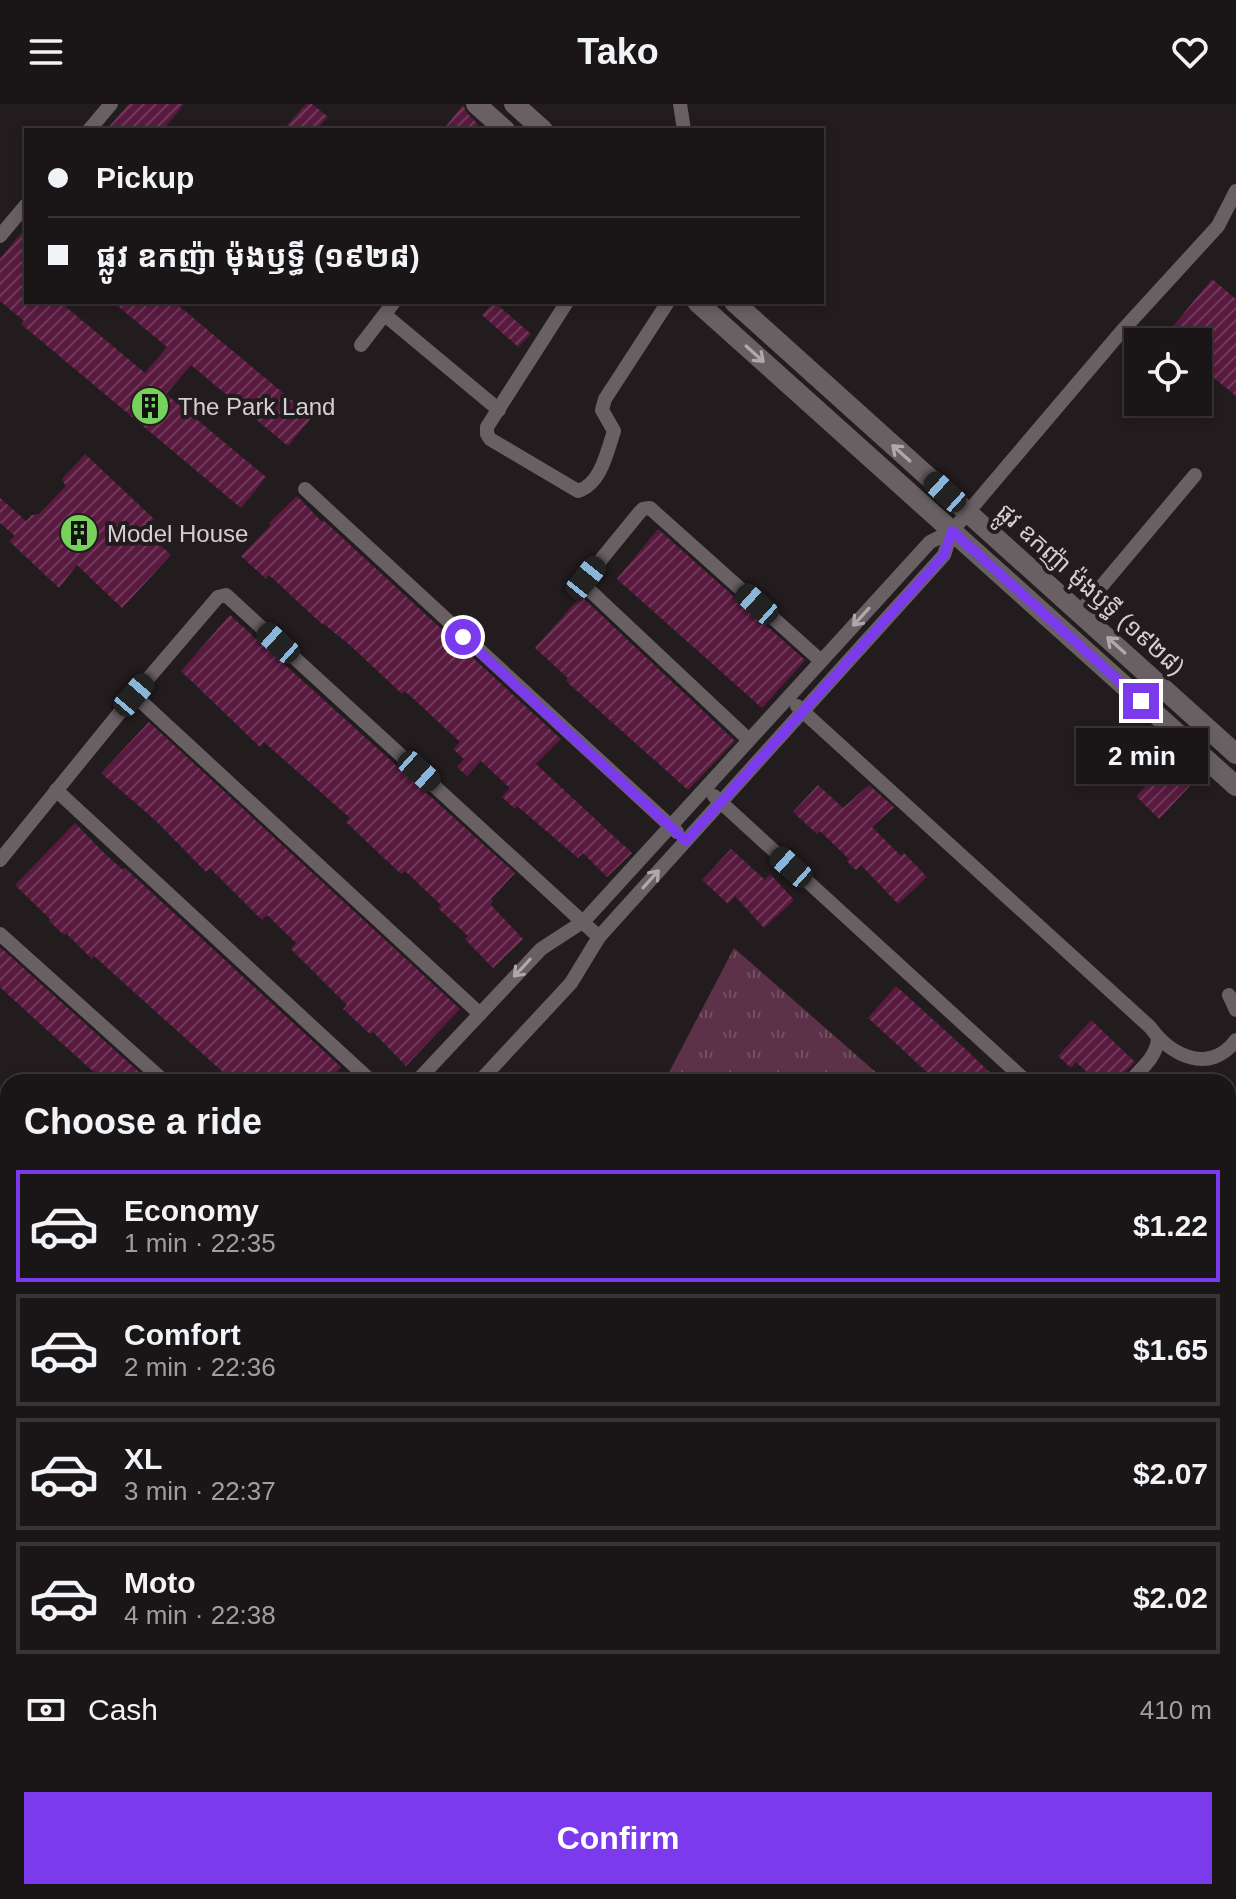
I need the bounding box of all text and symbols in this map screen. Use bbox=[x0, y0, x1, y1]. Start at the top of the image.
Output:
icon: menu bbox=[24, 30, 68, 74]
icon: heart bbox=[1168, 30, 1212, 74]
text: Tako bbox=[577, 31, 659, 72]
text: Pickup bbox=[96, 161, 194, 194]
text: ផ្លូវ ឧកញ៉ា ម៉ុងឫទ្ធី (១៩២៨) bbox=[96, 240, 420, 273]
map controls bbox=[1124, 328, 1212, 416]
button: locate bbox=[1124, 328, 1212, 416]
one-way arrow bbox=[744, 345, 764, 363]
building icon: The Park Land bbox=[129, 385, 171, 427]
place label: The Park Land bbox=[178, 393, 335, 420]
one-way arrow bbox=[892, 444, 912, 462]
car bbox=[919, 467, 971, 517]
street label: ផ្លូវ ឧកញ៉ា ម៉ុងឫទ្ធី (១៩២៨) bbox=[986, 498, 1190, 687]
building icon: Model House bbox=[58, 512, 100, 554]
place label: Model House bbox=[107, 520, 248, 547]
car bbox=[562, 552, 610, 604]
car bbox=[731, 579, 783, 629]
one-way arrow bbox=[852, 607, 871, 627]
car bbox=[252, 618, 304, 668]
route start bbox=[445, 619, 481, 655]
one-way arrow bbox=[1106, 637, 1126, 655]
car bbox=[109, 669, 159, 721]
route end bbox=[1123, 683, 1159, 719]
callout: 2 min bbox=[1075, 729, 1207, 785]
text: 2 min bbox=[1108, 741, 1176, 771]
car bbox=[393, 746, 445, 796]
car bbox=[765, 842, 817, 892]
one-way arrow bbox=[642, 870, 660, 890]
one-way arrow bbox=[514, 958, 532, 978]
text: Choose a ride bbox=[24, 1101, 262, 1142]
icon: car bbox=[28, 1190, 100, 1262]
text: Economy bbox=[124, 1194, 259, 1227]
text: $1.22 bbox=[1133, 1209, 1208, 1242]
text: 1 min · 22:35 bbox=[124, 1228, 276, 1258]
icon: car bbox=[28, 1314, 100, 1386]
text: Comfort bbox=[124, 1318, 241, 1351]
text: $1.65 bbox=[1133, 1333, 1208, 1366]
text: 2 min · 22:36 bbox=[124, 1352, 276, 1382]
icon: car bbox=[28, 1438, 100, 1510]
text: XL bbox=[124, 1442, 162, 1475]
text: $2.07 bbox=[1133, 1457, 1208, 1490]
text: 3 min · 22:37 bbox=[124, 1476, 276, 1506]
icon: car bbox=[28, 1562, 100, 1634]
text: Moto bbox=[124, 1566, 196, 1599]
text: $2.02 bbox=[1133, 1581, 1208, 1614]
text: 4 min · 22:38 bbox=[124, 1600, 276, 1630]
icon: cash bbox=[24, 1688, 68, 1732]
text: Cash bbox=[88, 1693, 158, 1726]
text: 410 m bbox=[1140, 1695, 1212, 1725]
button: Confirm bbox=[24, 1792, 1212, 1884]

